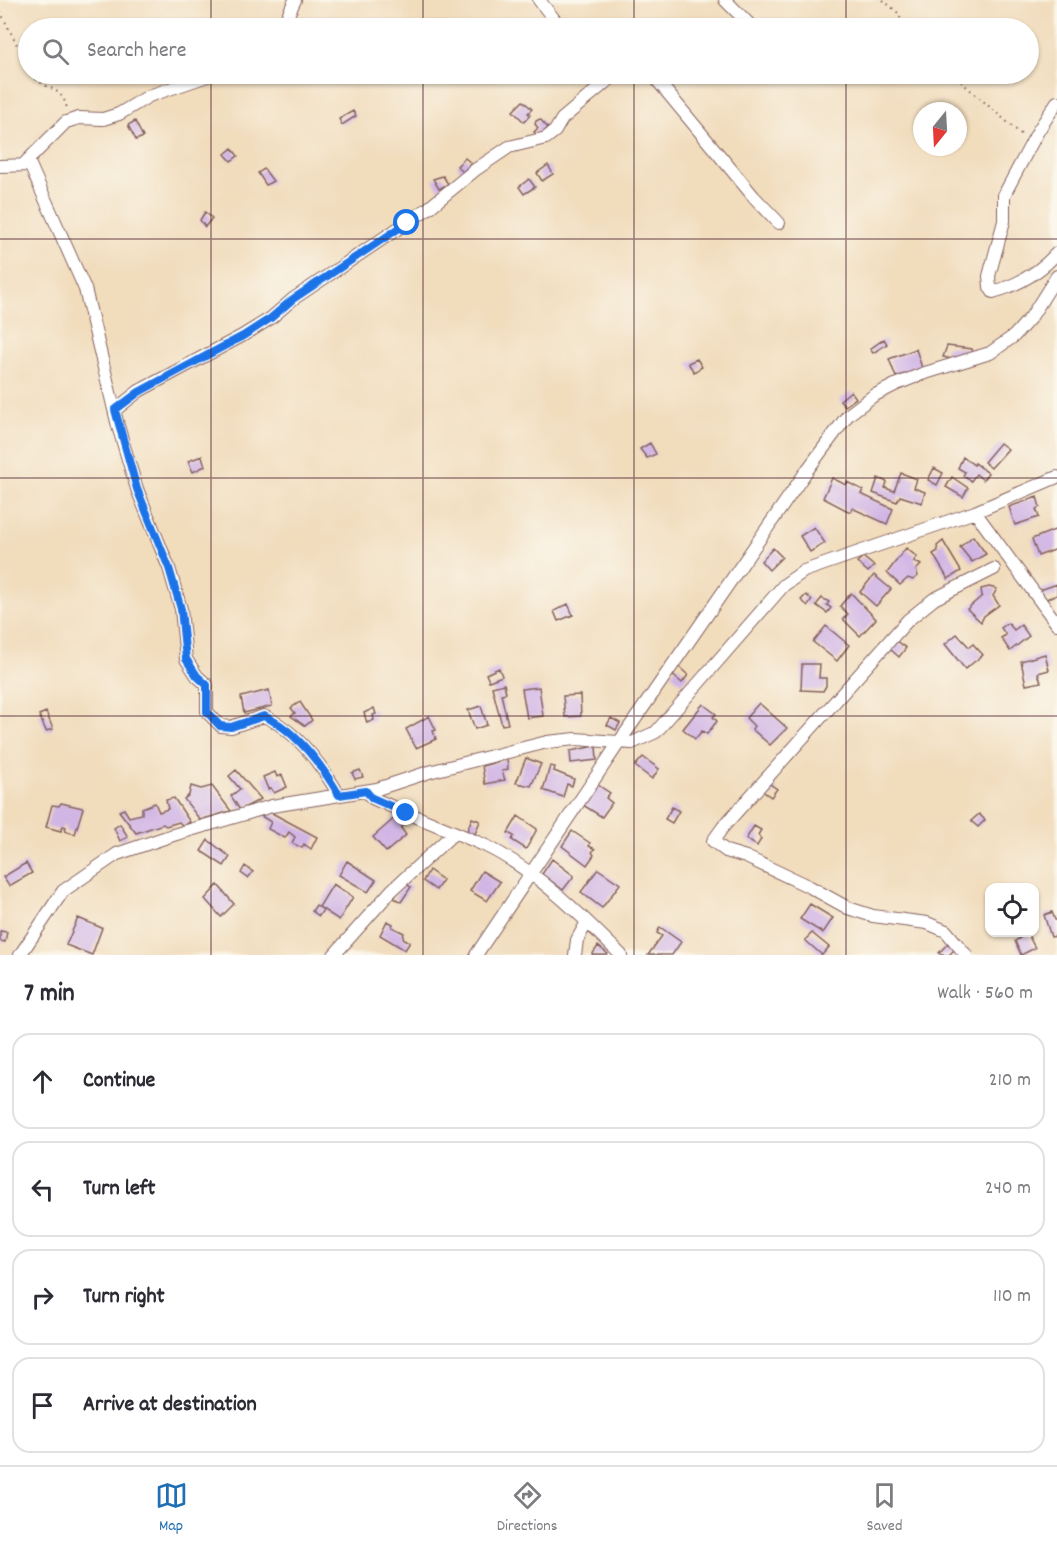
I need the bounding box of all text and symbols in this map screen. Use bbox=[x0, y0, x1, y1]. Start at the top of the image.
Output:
search box bbox=[18, 18, 1039, 84]
icon: search bbox=[39, 35, 72, 68]
text: Search here bbox=[87, 36, 186, 67]
north arrow bbox=[913, 102, 967, 156]
route start bbox=[393, 209, 419, 235]
route end bbox=[392, 799, 418, 825]
map controls bbox=[985, 883, 1039, 937]
button: locate bbox=[985, 883, 1039, 937]
text: 7 min bbox=[24, 976, 75, 1013]
text: Walk · 560 m bbox=[937, 980, 1033, 1008]
icon: ahead bbox=[26, 1065, 59, 1098]
text: Continue bbox=[83, 1066, 155, 1097]
text: 210 m bbox=[989, 1067, 1031, 1095]
icon: left bbox=[26, 1173, 59, 1206]
text: Turn left bbox=[83, 1174, 155, 1205]
text: 240 m bbox=[985, 1175, 1031, 1203]
icon: right bbox=[26, 1281, 59, 1314]
text: Turn right bbox=[83, 1282, 165, 1313]
text: 110 m bbox=[993, 1283, 1031, 1311]
icon: arrive bbox=[26, 1389, 59, 1422]
text: Arrive at destination bbox=[83, 1390, 257, 1421]
tab: Map bbox=[155, 1479, 188, 1538]
tab: Directions bbox=[497, 1479, 557, 1538]
tab: Saved bbox=[867, 1479, 902, 1538]

